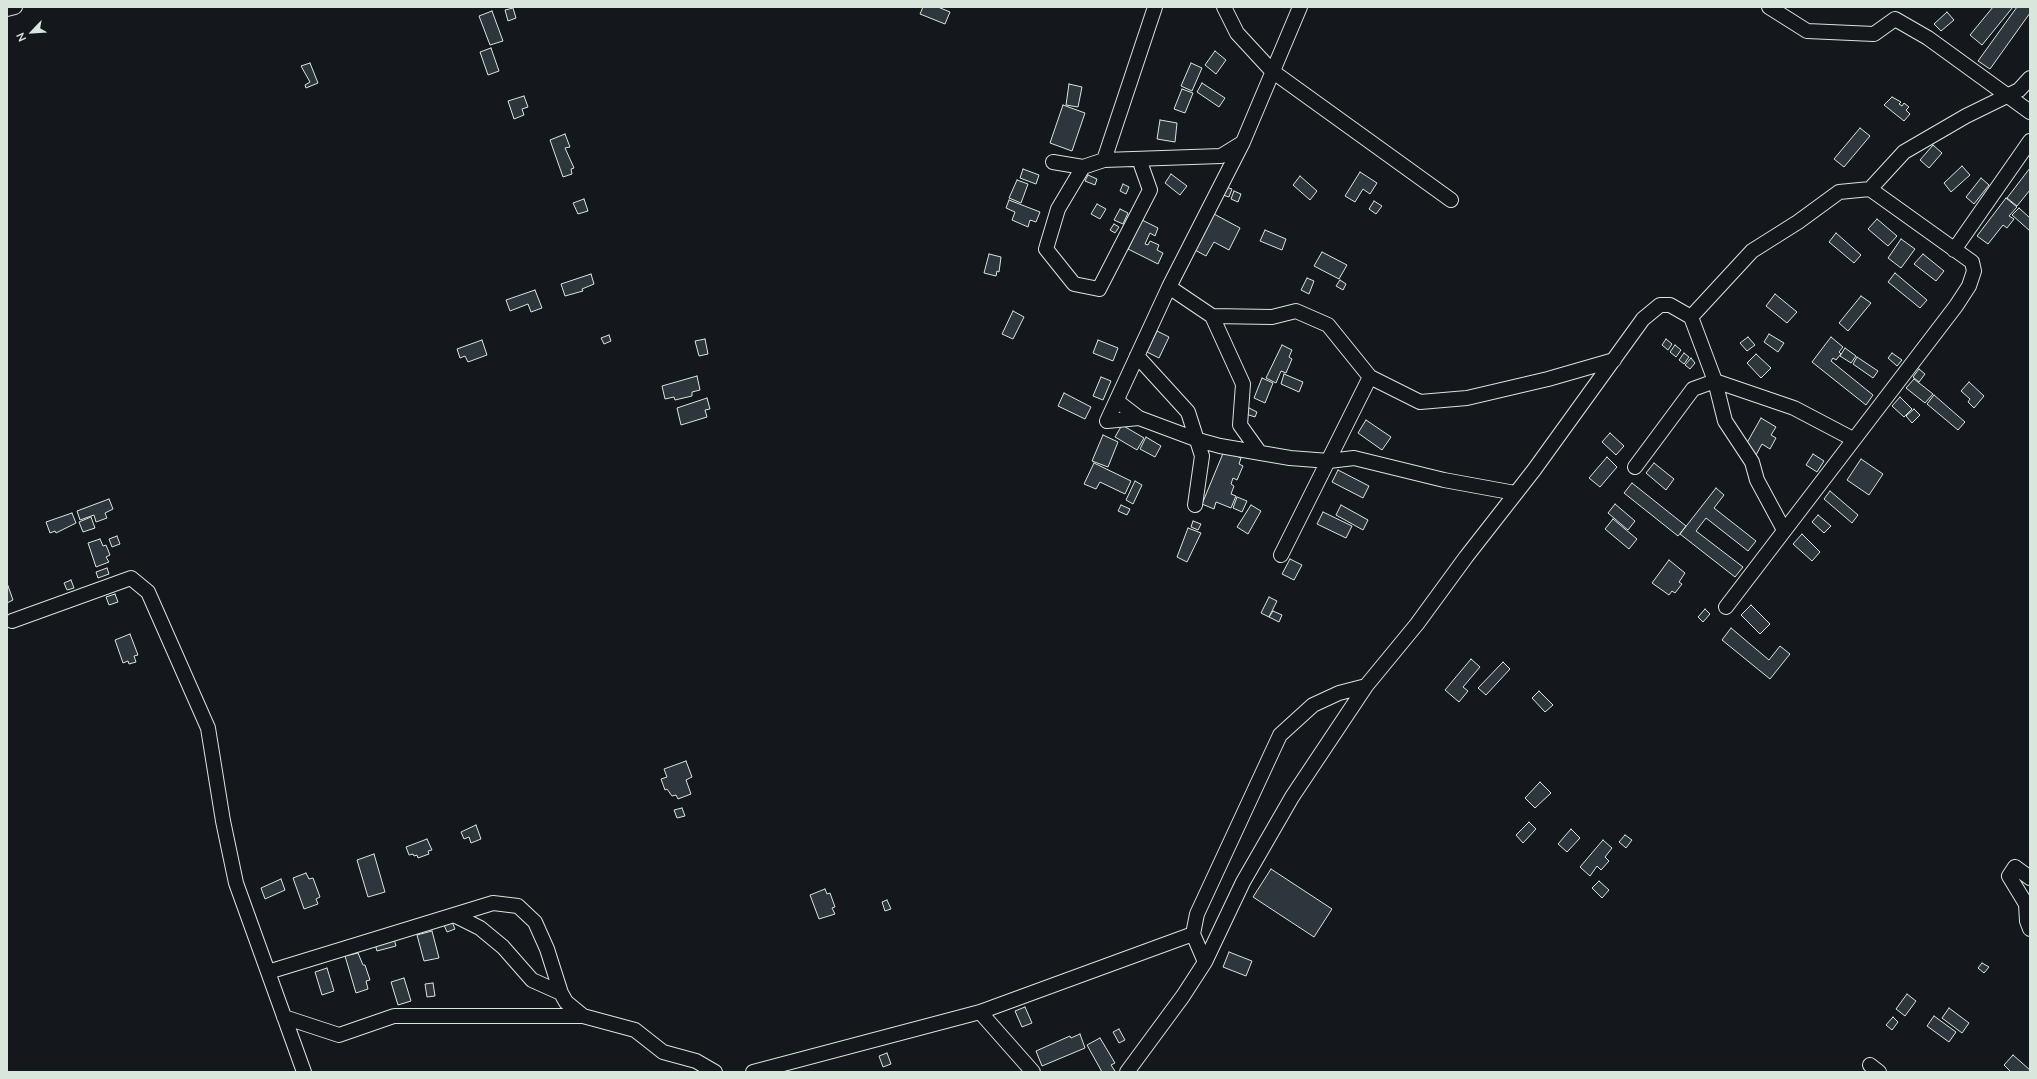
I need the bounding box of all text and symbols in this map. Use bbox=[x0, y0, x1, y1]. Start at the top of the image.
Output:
north arrow bbox=[12, 12, 52, 52]
text: N bbox=[13, 30, 29, 44]

